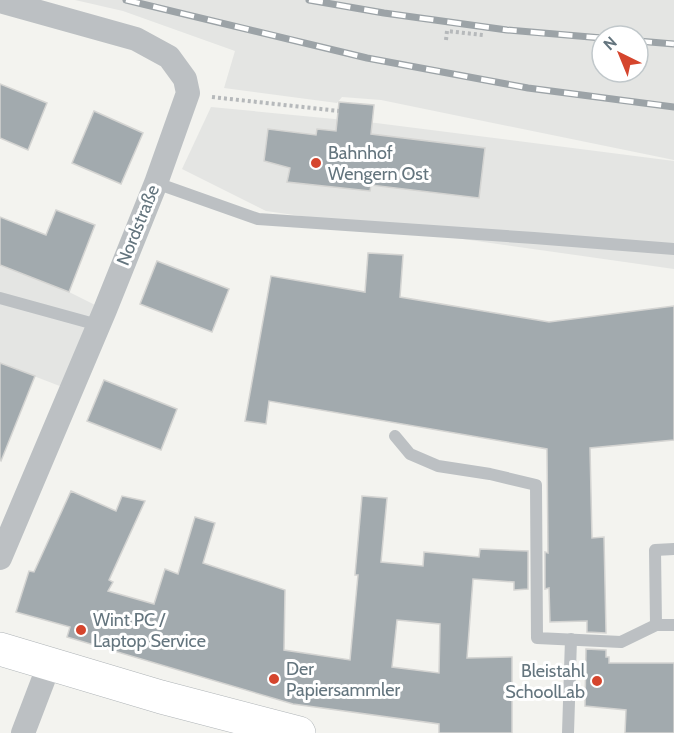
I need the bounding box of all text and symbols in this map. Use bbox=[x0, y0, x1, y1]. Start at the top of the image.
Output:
north arrow bbox=[590, 24, 650, 84]
text: N bbox=[599, 33, 621, 54]
place label: Bahnhof Wengern Ost bbox=[328, 142, 429, 185]
marker: Bahnhof Wengern Ost bbox=[309, 156, 323, 170]
street label: Nordstraße bbox=[112, 181, 164, 269]
place label: Wint PC / Laptop Service bbox=[93, 609, 206, 652]
marker: Wint PC / Laptop Service bbox=[74, 623, 88, 637]
place label: Der Papiersammler bbox=[286, 658, 400, 701]
place label: Bleistahl SchoolLab bbox=[505, 660, 586, 703]
marker: Der Papiersammler bbox=[267, 672, 281, 686]
marker: Bleistahl SchoolLab bbox=[590, 674, 604, 688]

